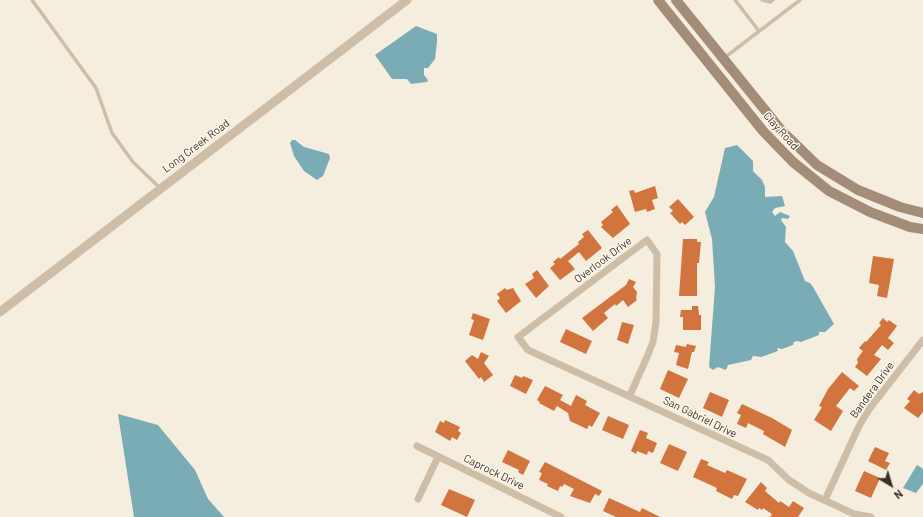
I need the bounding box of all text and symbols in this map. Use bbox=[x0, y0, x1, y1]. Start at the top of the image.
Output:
street label: Clay Road bbox=[761, 109, 801, 153]
street label: Long Creek Road bbox=[160, 116, 232, 176]
street label: Overlook Drive bbox=[572, 234, 634, 286]
street label: Bandera Drive bbox=[847, 359, 897, 421]
street label: San Gabriel Drive bbox=[661, 393, 739, 441]
street label: Caprock Drive bbox=[461, 452, 527, 492]
north arrow bbox=[871, 465, 911, 505]
text: N bbox=[892, 487, 906, 502]

